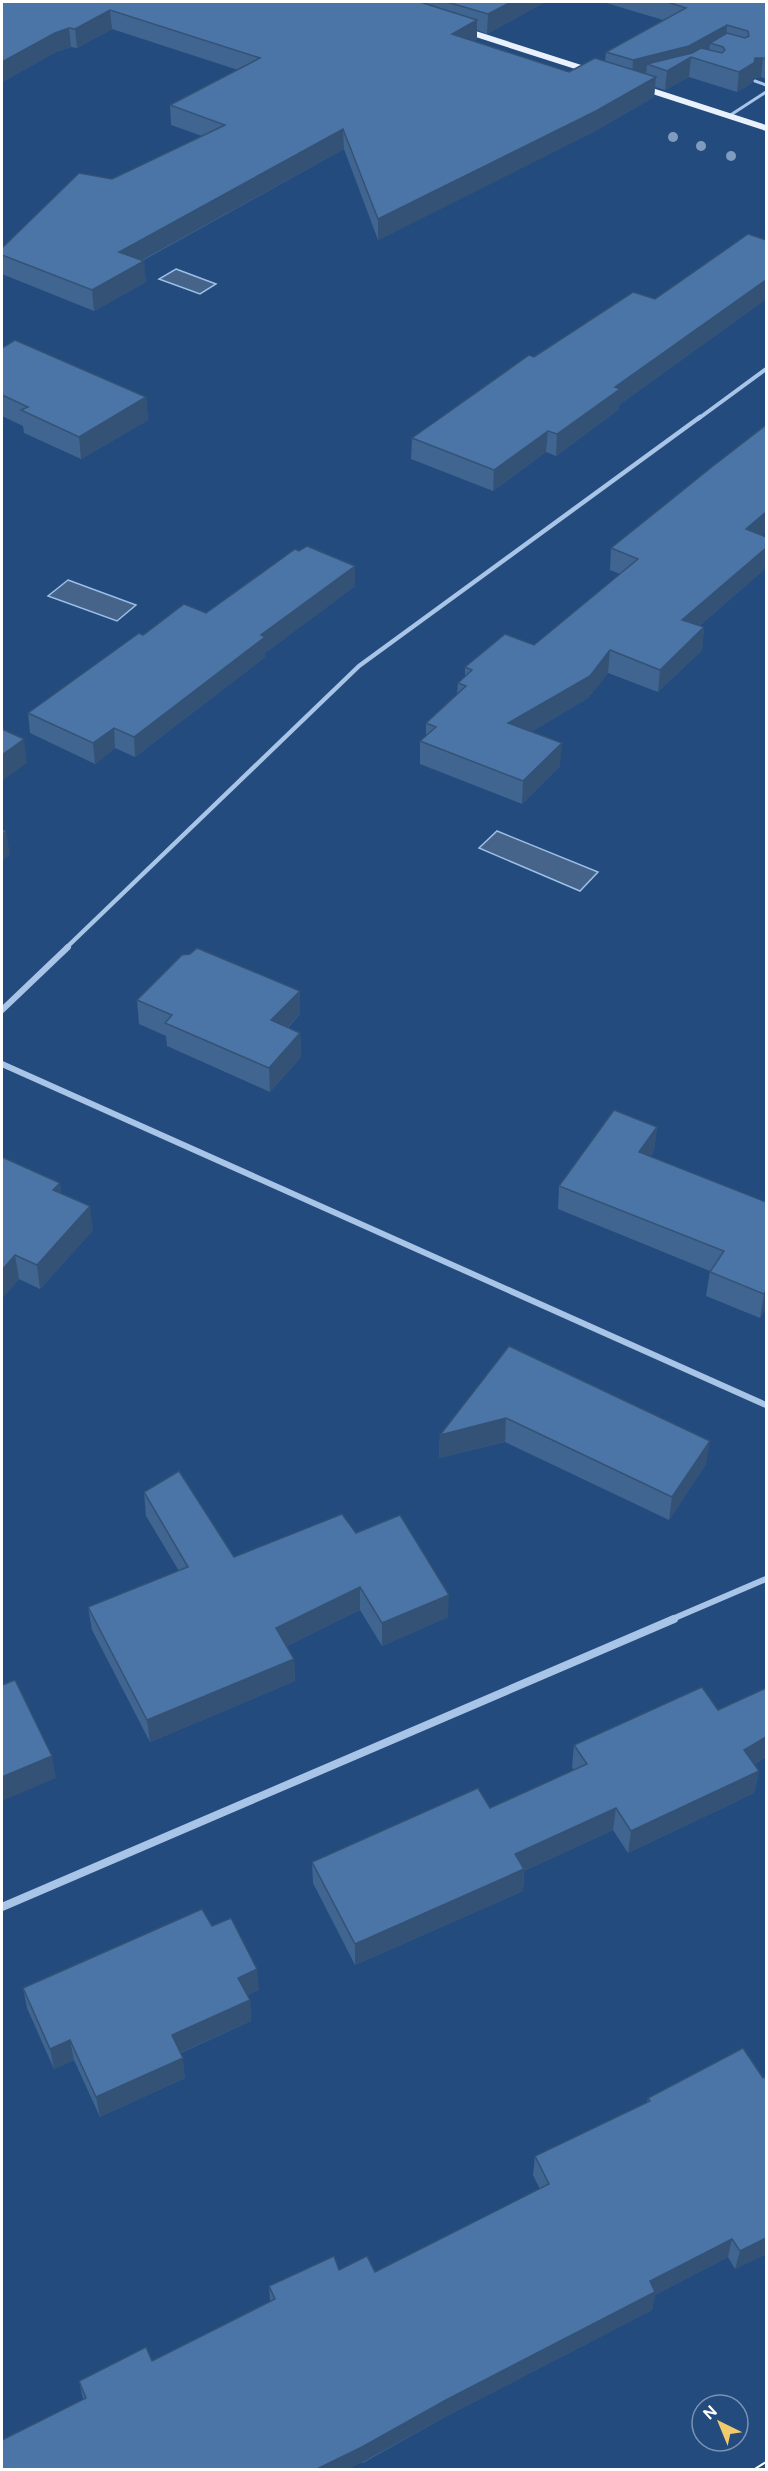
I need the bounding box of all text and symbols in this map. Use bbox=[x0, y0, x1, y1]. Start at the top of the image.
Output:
north arrow bbox=[690, 2393, 750, 2453]
text: N bbox=[699, 2401, 722, 2424]

